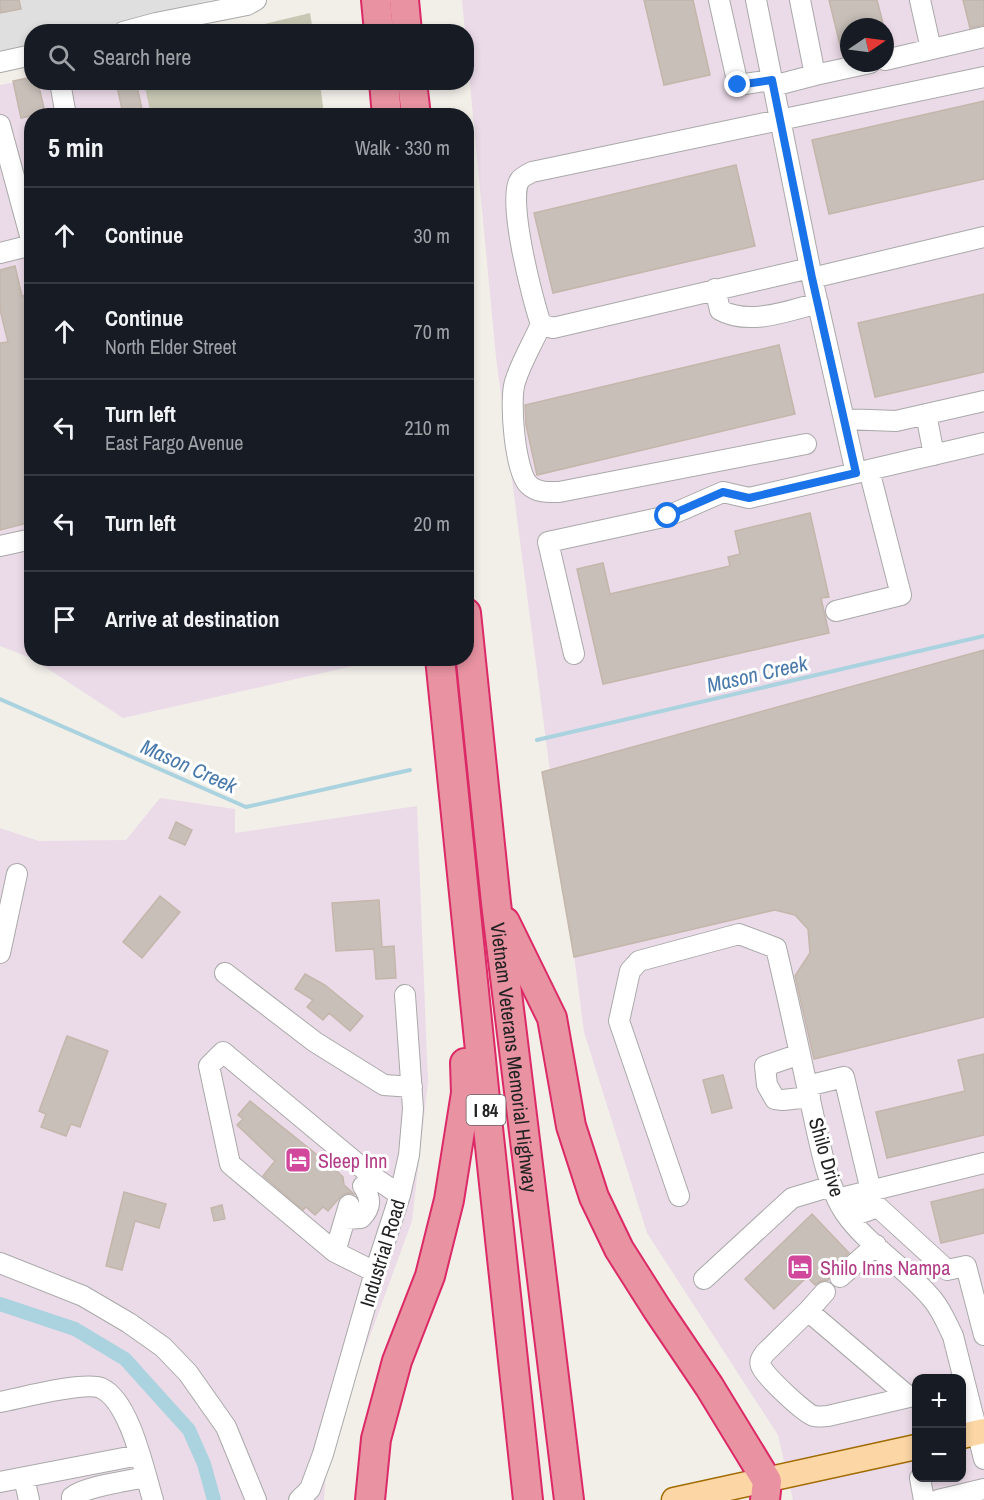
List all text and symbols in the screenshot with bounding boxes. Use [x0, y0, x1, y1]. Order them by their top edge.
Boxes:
north arrow [840, 18, 894, 72]
search box [24, 24, 474, 90]
icon: search [45, 41, 78, 74]
text: Search here [93, 42, 191, 72]
route end [724, 71, 750, 97]
text: 5 min [48, 130, 104, 165]
text: Walk · 330 m [355, 134, 450, 161]
icon: ahead [48, 219, 81, 252]
text: Continue [105, 220, 183, 250]
text: 30 m [414, 222, 450, 249]
text: Continue [105, 303, 183, 333]
icon: ahead [48, 315, 81, 348]
text: 70 m [414, 318, 450, 345]
text: North Elder Street [105, 333, 236, 360]
text: Turn left [105, 399, 176, 429]
icon: left [48, 411, 81, 444]
text: 210 m [404, 414, 450, 441]
text: East Fargo Avenue [105, 429, 243, 456]
route start [654, 502, 680, 528]
icon: left [48, 507, 81, 540]
text: Turn left [105, 508, 176, 538]
text: 20 m [414, 510, 450, 537]
icon: arrive [48, 603, 81, 636]
text: Arrive at destination [105, 604, 279, 634]
water label: Mason Creek [704, 648, 811, 700]
water label: Mason Creek [136, 732, 243, 801]
street label: Vietnam Veterans Memorial Highway [485, 921, 545, 1194]
road number: I 84 [466, 1095, 506, 1125]
street label: Shilo Drive [803, 1114, 851, 1200]
hotel icon: Sleep Inn [283, 1145, 313, 1175]
place label: Sleep Inn [318, 1147, 387, 1174]
street label: Industrial Road [353, 1196, 411, 1310]
hotel icon: Shilo Inns Nampa [785, 1252, 815, 1282]
place label: Shilo Inns Nampa [820, 1254, 950, 1281]
map controls [912, 1374, 966, 1482]
button: + [912, 1374, 966, 1428]
button: − [912, 1428, 966, 1482]

